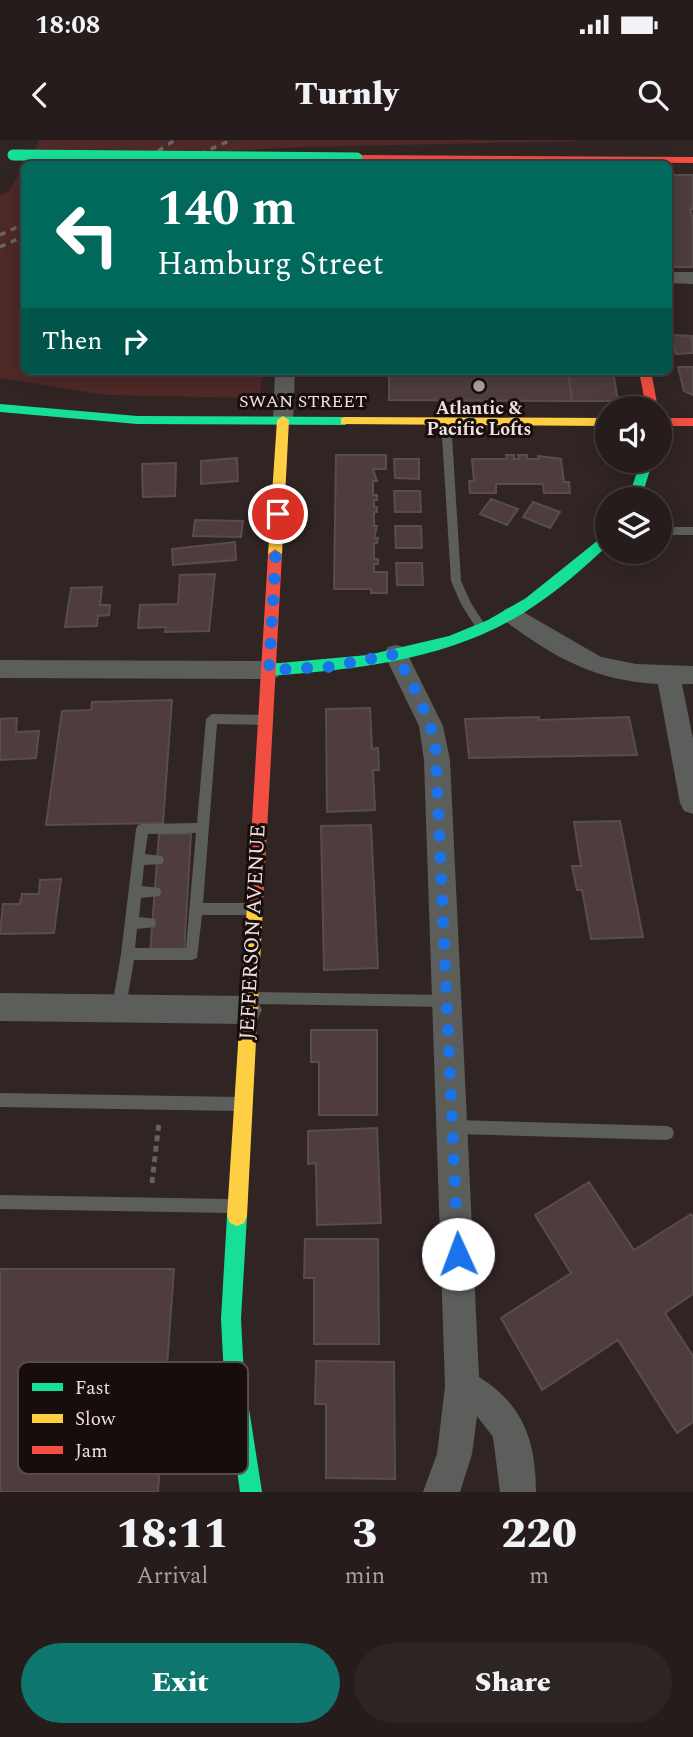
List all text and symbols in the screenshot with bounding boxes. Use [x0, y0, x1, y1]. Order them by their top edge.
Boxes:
text: 18:08 [35, 5, 100, 45]
text: Turnly [295, 70, 398, 119]
icon: back [21, 76, 59, 114]
icon: search [634, 76, 672, 114]
text: 140 m [157, 172, 296, 247]
icon: left [42, 189, 133, 280]
text: Hamburg Street [157, 240, 384, 289]
text: Then [42, 321, 102, 361]
icon: right [116, 322, 154, 360]
marker: Atlantic & Pacific Lofts [471, 378, 487, 394]
street label: SWAN STREET [239, 388, 367, 415]
place label: Atlantic & Pacific Lofts [427, 395, 531, 443]
map controls [595, 396, 672, 564]
button: sound [595, 396, 672, 473]
pin [248, 484, 308, 544]
button: layers [595, 487, 672, 564]
icon: arrive [259, 495, 297, 533]
street label: JEFFERSON AVENUE [231, 824, 275, 1040]
position arrow [421, 1217, 495, 1291]
legend [18, 1362, 248, 1474]
text: Fast [75, 1374, 111, 1403]
text: Slow [75, 1405, 116, 1434]
text: Jam [75, 1437, 107, 1466]
text: 18:11 [116, 1503, 229, 1566]
text: 3 [352, 1503, 378, 1566]
text: 220 [501, 1503, 577, 1566]
text: Arrival [137, 1559, 208, 1594]
text: min [345, 1559, 385, 1594]
text: m [529, 1559, 549, 1594]
button: Exit [21, 1643, 340, 1723]
button: Share [354, 1643, 672, 1723]

